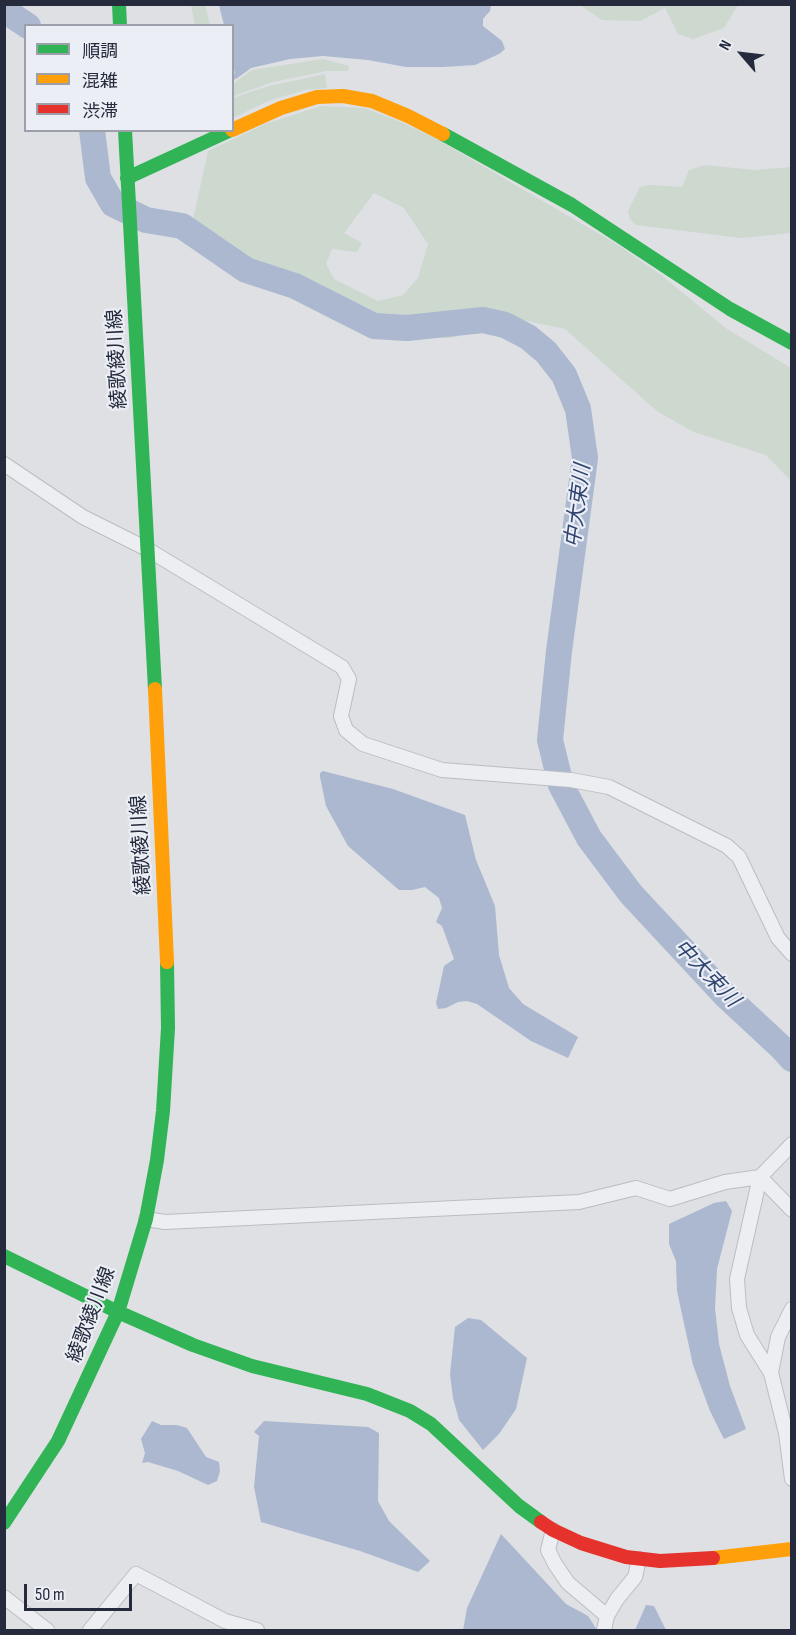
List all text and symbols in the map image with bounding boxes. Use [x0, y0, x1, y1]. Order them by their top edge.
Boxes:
legend [24, 24, 234, 132]
north arrow [712, 24, 772, 84]
text: N [715, 37, 736, 54]
text: 順調 [82, 41, 118, 62]
text: 混雑 [82, 71, 118, 92]
text: 渋滞 [82, 101, 118, 122]
street label: 綾歌綾川線 [103, 308, 133, 410]
water label: 中大束川 [561, 463, 597, 549]
street label: 綾歌綾川線 [127, 794, 157, 896]
water label: 中大束川 [668, 935, 744, 1013]
street label: 綾歌綾川線 [63, 1264, 121, 1366]
scale bar [27, 1572, 135, 1610]
text: 50 m [35, 1584, 65, 1605]

